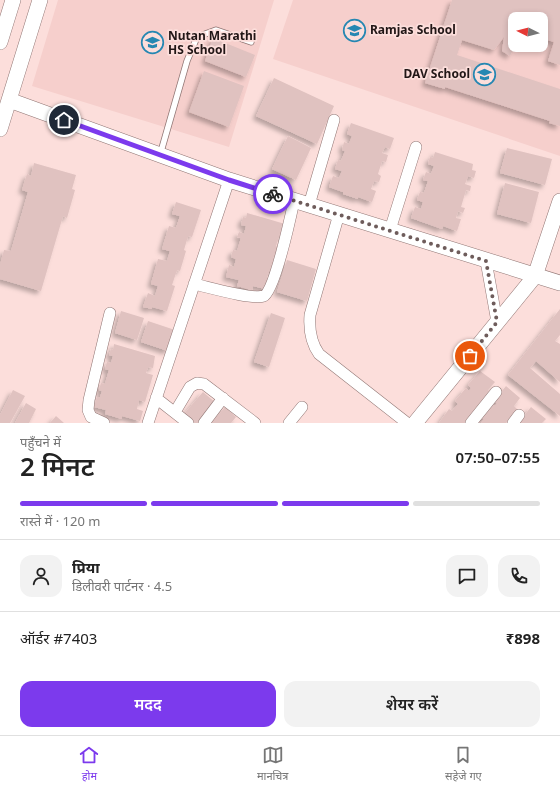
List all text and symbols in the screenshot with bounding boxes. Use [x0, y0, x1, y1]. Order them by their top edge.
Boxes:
north arrow [508, 12, 548, 52]
map controls [508, 12, 548, 52]
school or university icon: Ramjas School [341, 17, 367, 43]
place label: Ramjas School [370, 21, 456, 38]
place label: Nutan Marathi HS School [168, 27, 256, 58]
school or university icon: Nutan Marathi HS School [140, 30, 166, 56]
school or university icon: DAV School [472, 61, 498, 87]
place label: DAV School [404, 65, 470, 82]
pin [47, 103, 81, 137]
icon: home [53, 109, 75, 131]
courier [253, 174, 293, 214]
icon: bike [262, 183, 284, 205]
pin [453, 339, 487, 373]
icon: bag [459, 345, 481, 367]
text: पहुँचने में [20, 433, 61, 451]
text: 07:50–07:55 [456, 447, 540, 467]
text: 2 मिनट [20, 448, 94, 484]
text: रास्ते में · 120 m [20, 512, 100, 530]
button: person [20, 555, 62, 597]
button: chat [446, 555, 488, 597]
button: phone [498, 555, 540, 597]
text: प्रिया [72, 557, 100, 577]
text: डिलीवरी पार्टनर · 4.5 [72, 577, 172, 595]
text: ऑर्डर #7403 [20, 628, 97, 648]
text: ₹898 [506, 628, 540, 648]
button: मदद [20, 681, 276, 727]
button: शेयर करें [284, 681, 540, 727]
tab: होम [78, 744, 100, 783]
tab: मानचित्र [257, 744, 288, 783]
tab: सहेजे गए [445, 744, 482, 783]

